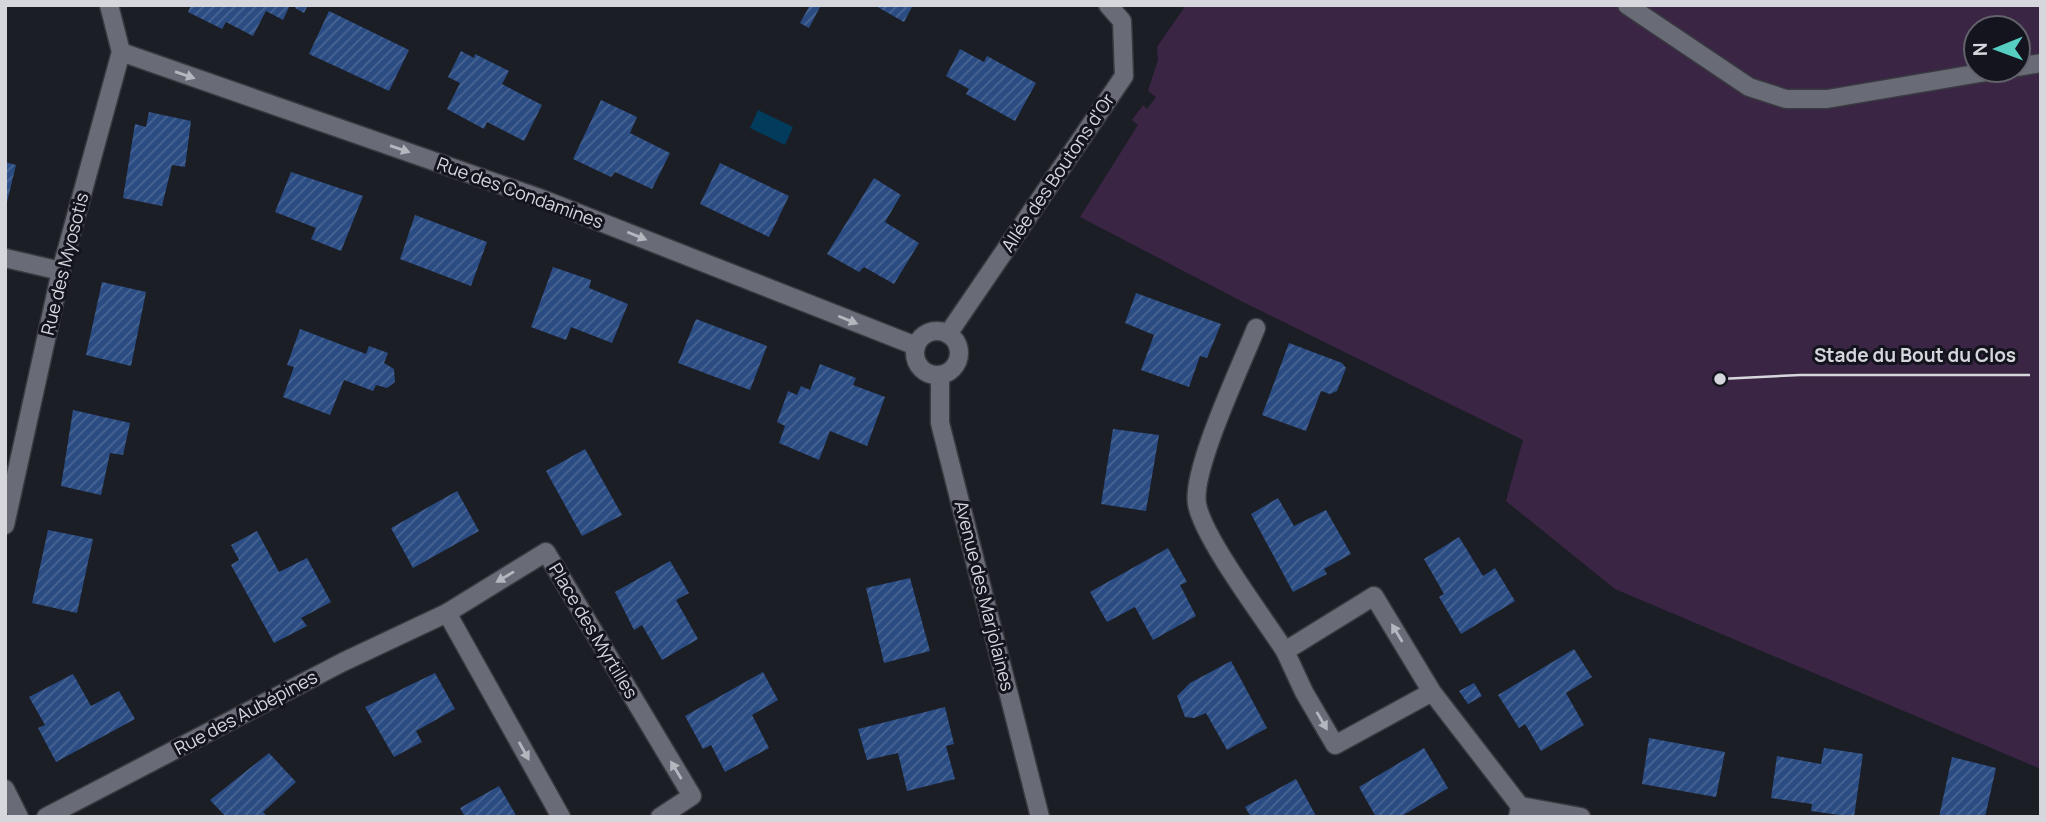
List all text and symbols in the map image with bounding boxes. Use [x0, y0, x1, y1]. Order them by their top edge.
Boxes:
north arrow [1962, 14, 2032, 84]
text: N [1967, 42, 1993, 56]
one-way arrow [175, 70, 196, 81]
street label: Allée des Boutons d'Or [995, 88, 1119, 256]
one-way arrow [390, 144, 411, 155]
street label: Rue des Condamines [434, 151, 607, 233]
street label: Rue des Myosotis [35, 190, 93, 338]
one-way arrow [626, 231, 647, 242]
one-way arrow [838, 314, 859, 325]
callout: Stade du Bout du Clos [1800, 335, 2030, 375]
text: Stade du Bout du Clos [1814, 342, 2016, 368]
street label: Avenue des Marjolaines [950, 498, 1020, 693]
street label: Place des Myrtilles [544, 558, 644, 703]
one-way arrow [496, 570, 515, 583]
one-way arrow [1390, 624, 1403, 643]
street label: Rue des Aubépines [170, 664, 321, 760]
one-way arrow [1315, 712, 1328, 731]
one-way arrow [518, 741, 530, 761]
one-way arrow [670, 761, 682, 780]

